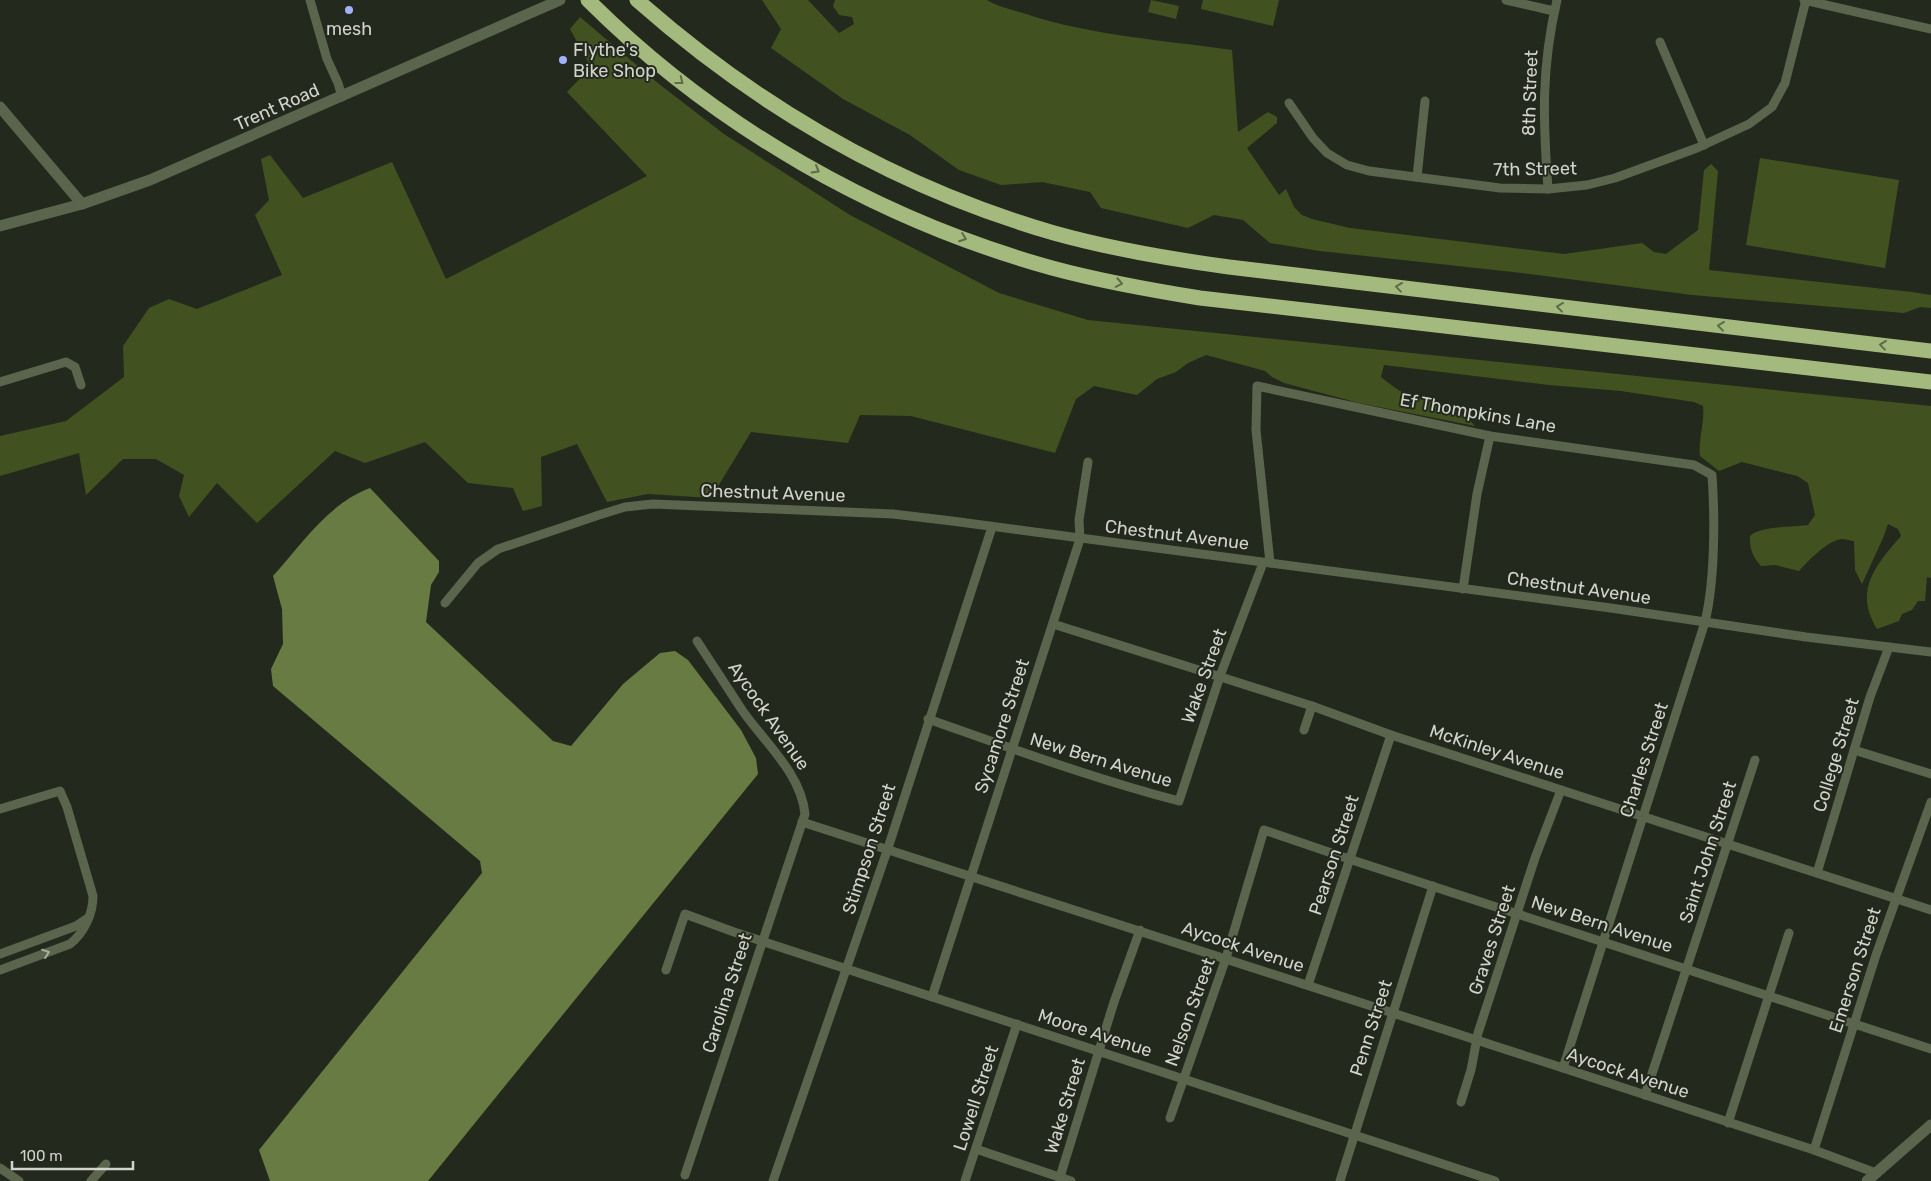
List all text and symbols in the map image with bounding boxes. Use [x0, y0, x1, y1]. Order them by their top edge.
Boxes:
marker: mesh [343, 4, 355, 16]
place label: mesh [326, 18, 372, 40]
place label: Flythe's Bike Shop [573, 39, 656, 82]
street label: 8th Street [1518, 50, 1542, 136]
marker: Flythe's Bike Shop [557, 54, 569, 66]
one-way arrow [674, 76, 683, 84]
street label: Trent Road [231, 79, 323, 135]
street label: 7th Street [1493, 157, 1577, 181]
one-way arrow [810, 164, 819, 174]
one-way arrow [959, 232, 967, 242]
one-way arrow [1115, 278, 1124, 288]
one-way arrow [1394, 282, 1402, 293]
one-way arrow [1556, 302, 1564, 312]
one-way arrow [1717, 321, 1725, 332]
one-way arrow [1878, 340, 1886, 351]
street label: Ef Thompkins Lane [1398, 388, 1558, 438]
street label: Chestnut Avenue [700, 479, 846, 507]
street label: Chestnut Avenue [1104, 515, 1250, 555]
street label: Chestnut Avenue [1506, 567, 1652, 609]
street label: Wake Street [1177, 626, 1231, 726]
street label: Sycamore Street [970, 656, 1034, 796]
street label: Aycock Avenue [723, 658, 815, 774]
street label: College Street [1808, 695, 1864, 815]
street label: Charles Street [1615, 700, 1673, 820]
street label: McKinley Avenue [1427, 720, 1567, 784]
street label: New Bern Avenue [1027, 728, 1175, 792]
street label: Saint John Street [1675, 778, 1741, 926]
street label: Stimpson Street [837, 781, 901, 917]
street label: Pearson Street [1304, 792, 1364, 918]
street label: Graves Street [1464, 882, 1520, 998]
street label: New Bern Avenue [1528, 891, 1676, 957]
street label: Emerson Street [1824, 904, 1886, 1036]
street label: Aycock Avenue [1179, 917, 1307, 977]
street label: Carolina Street [697, 930, 757, 1056]
one-way arrow [41, 949, 50, 959]
street label: Nelson Street [1160, 955, 1220, 1069]
street label: Penn Street [1345, 977, 1397, 1079]
street label: Moore Avenue [1035, 1004, 1155, 1062]
street label: Lowell Street [949, 1043, 1003, 1153]
street label: Aycock Avenue [1564, 1043, 1692, 1103]
street label: Wake Street [1040, 1055, 1090, 1157]
scale bar [12, 1138, 134, 1170]
text: 100 m [20, 1147, 62, 1165]

